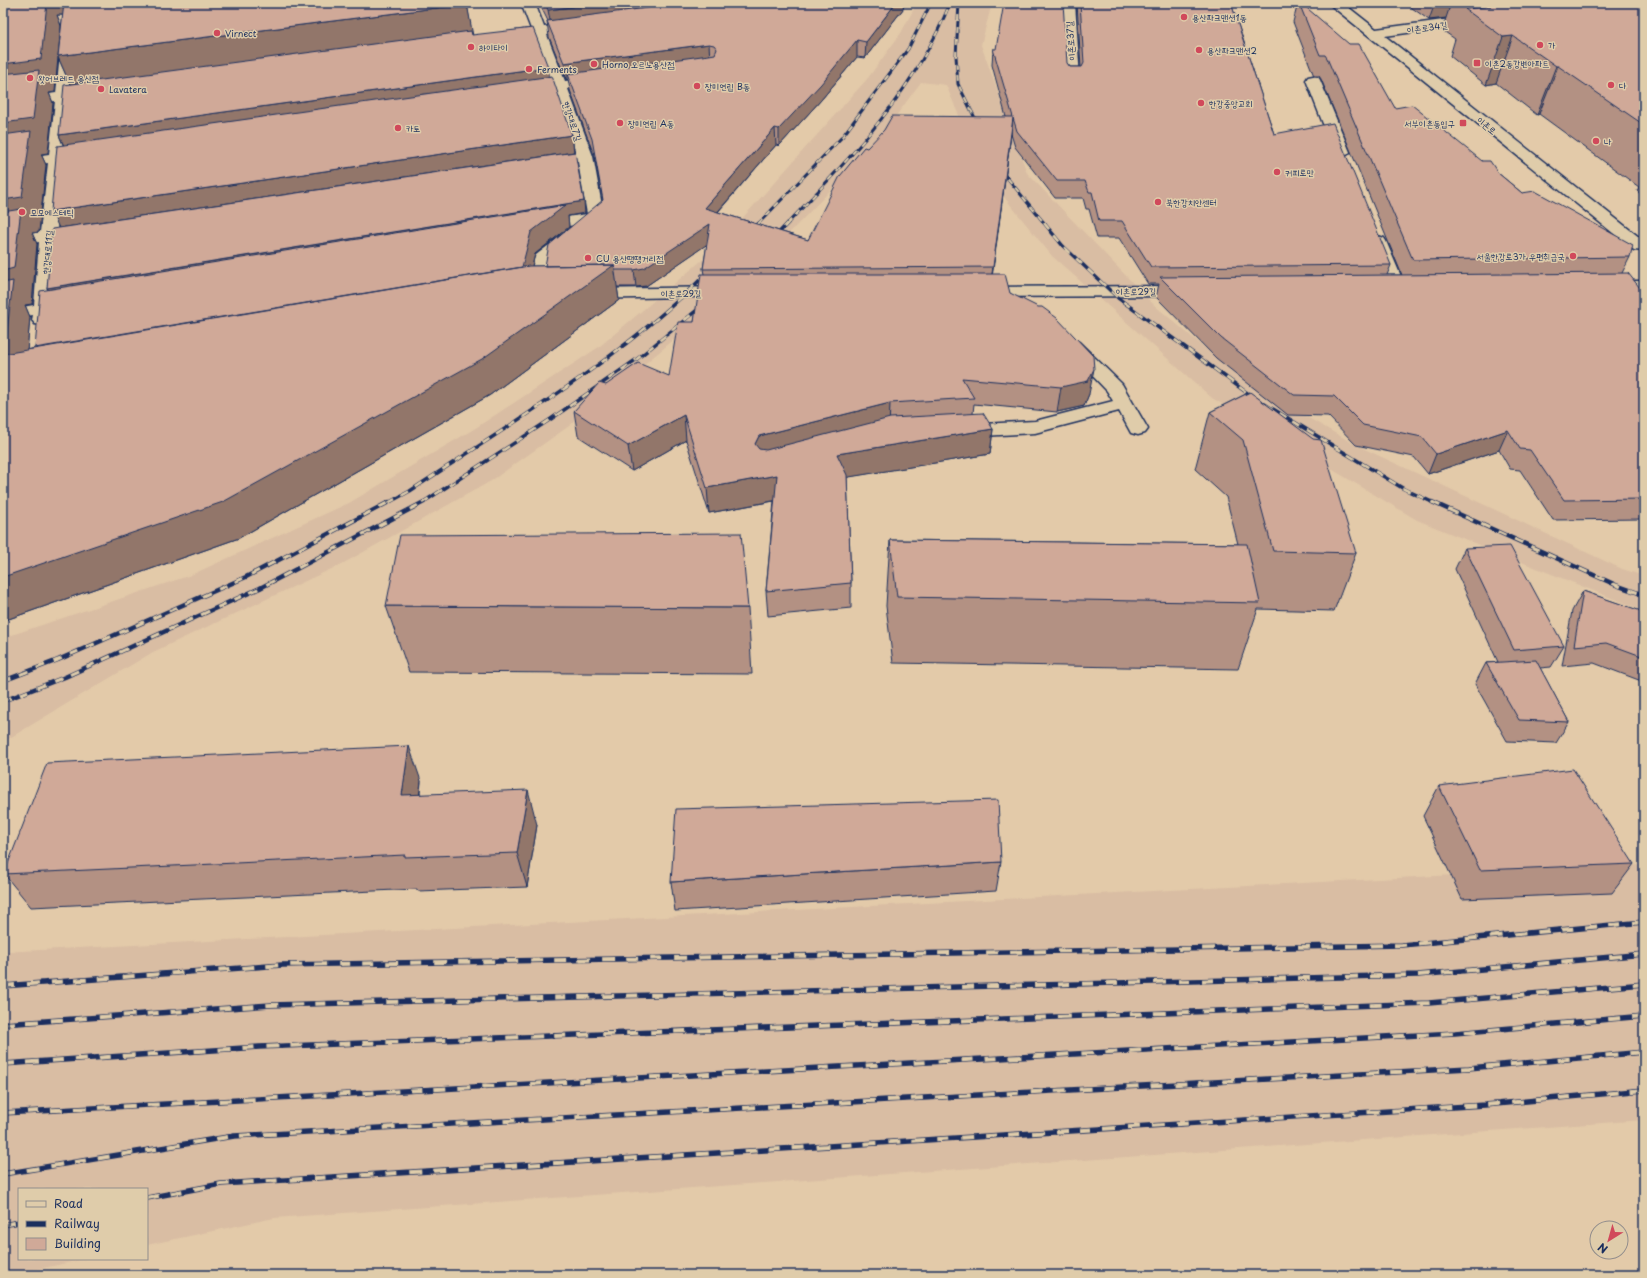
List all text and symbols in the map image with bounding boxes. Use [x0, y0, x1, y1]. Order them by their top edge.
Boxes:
place label: 용산파크맨션1동 [1192, 10, 1247, 24]
marker: 용산파크맨션1동 [1179, 12, 1189, 22]
street label: 이촌로34길 [1406, 17, 1449, 37]
street label: 이촌로37길 [1062, 20, 1078, 61]
place label: Virnect [225, 26, 257, 40]
marker: Virnect [212, 28, 222, 38]
place label: 가 [1548, 38, 1556, 52]
place label: 하이타이 [479, 40, 508, 54]
marker: 가 [1535, 40, 1545, 50]
marker: 하이타이 [466, 42, 476, 52]
place label: 용산파크맨션2 [1207, 43, 1257, 57]
marker: 용산파크맨션2 [1194, 45, 1204, 55]
place label: 이촌2동강변아파트 [1485, 56, 1549, 70]
place label: Horno 오르노용산점 [602, 57, 675, 71]
marker: 이촌2동강변아파트 [1472, 58, 1482, 68]
marker: Horno 오르노용산점 [589, 59, 599, 69]
place label: Ferments [537, 62, 577, 76]
marker: Ferments [524, 64, 534, 74]
place label: 왓어브레드 용산점 [38, 71, 100, 85]
marker: 왓어브레드 용산점 [25, 73, 35, 83]
place label: 다 [1619, 78, 1627, 92]
place label: 장미연립 B동 [705, 79, 750, 93]
marker: 다 [1606, 80, 1616, 90]
marker: 장미연립 B동 [692, 81, 702, 91]
place label: Lavatera [109, 82, 147, 96]
marker: Lavatera [96, 84, 106, 94]
place label: 한강중앙교회 [1208, 96, 1252, 110]
street label: 한강대로7길 [559, 98, 587, 144]
marker: 한강중앙교회 [1196, 98, 1206, 108]
street label: 이촌로 [1474, 113, 1500, 137]
place label: 장미연립 A동 [628, 116, 674, 130]
place label: 서부이촌동입구 [1404, 116, 1455, 130]
marker: 장미연립 A동 [615, 118, 625, 128]
marker: 서부이촌동입구 [1458, 118, 1468, 128]
place label: 카토 [406, 121, 420, 135]
marker: 카토 [393, 123, 403, 133]
place label: 나 [1604, 134, 1612, 148]
marker: 나 [1591, 136, 1601, 146]
place label: 커피로만 [1285, 165, 1314, 179]
marker: 커피로만 [1272, 167, 1282, 177]
place label: 북한강치안센터 [1166, 195, 1217, 209]
marker: 북한강치안센터 [1153, 197, 1163, 207]
place label: 모모에스테틱 [30, 205, 73, 219]
marker: 모모에스테틱 [17, 207, 27, 217]
street label: 한강대로11길 [38, 229, 56, 276]
place label: 서울한강로3가 우편취급국 [1476, 249, 1565, 263]
place label: CU 용산땡땡거리점 [596, 251, 664, 265]
marker: 서울한강로3가 우편취급국 [1568, 251, 1578, 261]
marker: CU 용산땡땡거리점 [583, 253, 593, 263]
street label: 이촌로29길 [1116, 284, 1157, 298]
street label: 이촌로29길 [661, 286, 702, 300]
legend [18, 1188, 148, 1260]
text: Road [54, 1194, 83, 1212]
text: Railway [54, 1214, 100, 1232]
north arrow [1589, 1220, 1629, 1260]
text: Building [54, 1234, 101, 1252]
text: N [1594, 1239, 1611, 1258]

